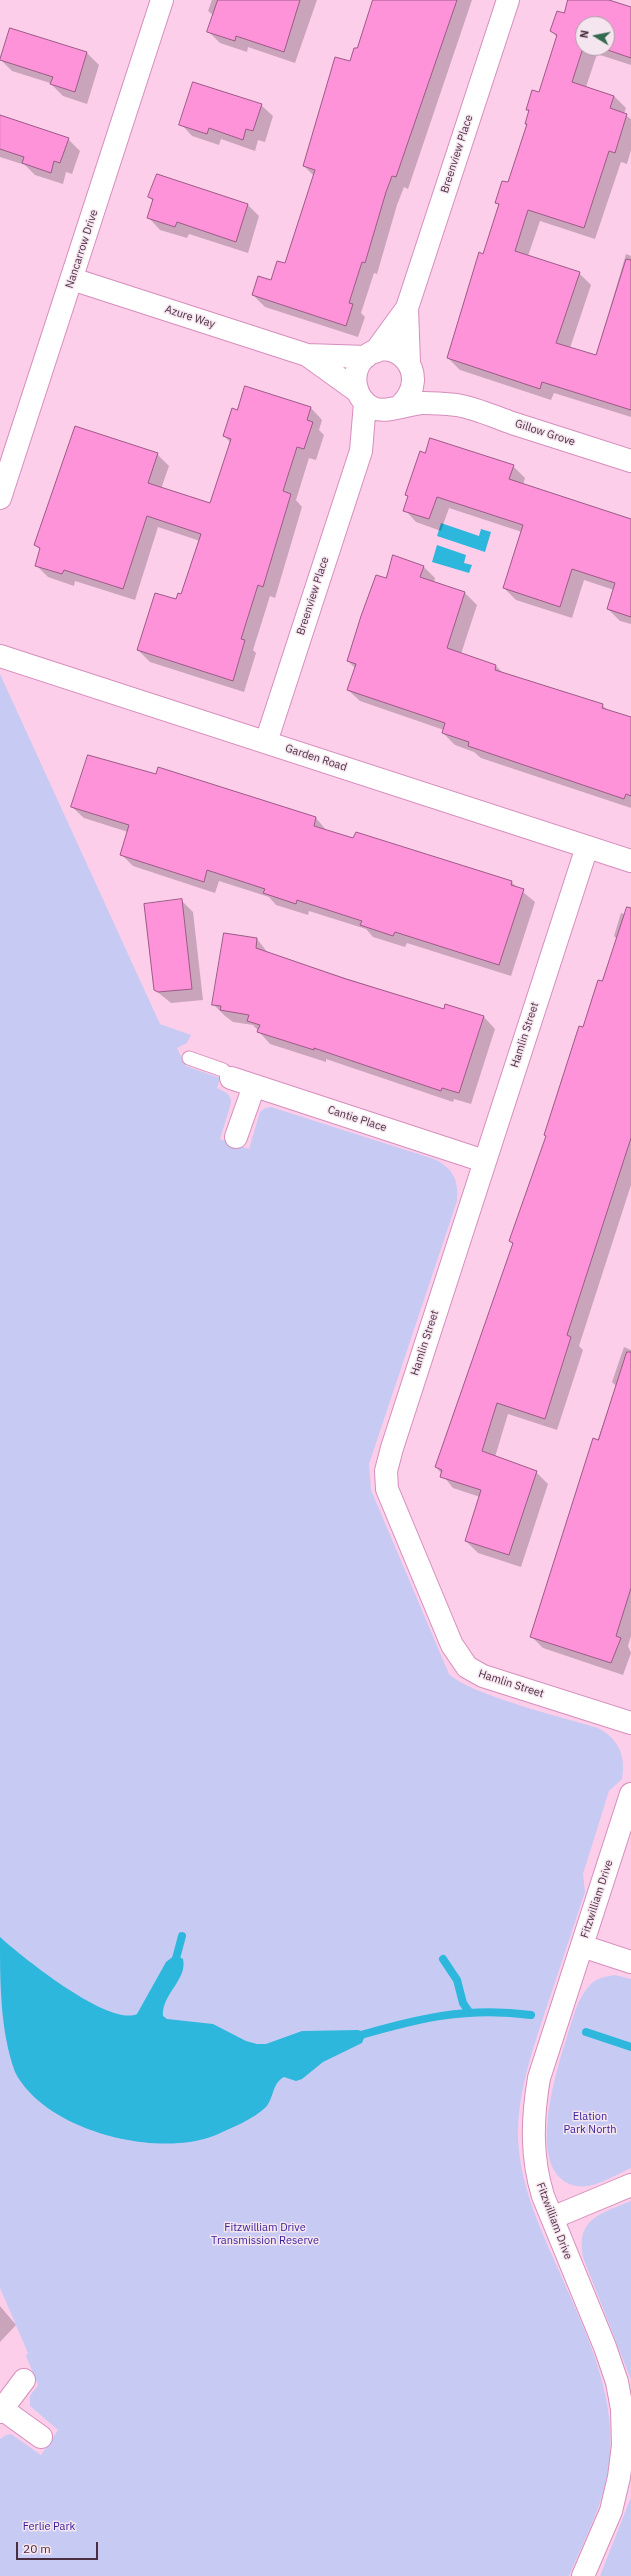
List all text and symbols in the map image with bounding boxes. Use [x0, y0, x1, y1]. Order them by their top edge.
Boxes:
north arrow [575, 16, 615, 56]
text: N [577, 29, 592, 39]
street label: Breenview Place [438, 113, 476, 195]
street label: Nancarrow Drive [63, 208, 101, 290]
street label: Azure Way [163, 303, 217, 331]
street label: Gillow Grove [513, 417, 577, 449]
street label: Breenview Place [294, 555, 332, 637]
street label: Garden Road [284, 742, 348, 774]
street label: Hamlin Street [508, 1001, 542, 1069]
street label: Cantie Place [326, 1103, 388, 1135]
street label: Hamlin Street [408, 1309, 442, 1377]
street label: Hamlin Street [477, 1667, 545, 1701]
street label: Fitzwilliam Drive [578, 1858, 616, 1940]
park label: Elation Park North [564, 2110, 616, 2136]
street label: Fitzwilliam Drive [533, 2181, 575, 2261]
park label: Fitzwilliam Drive Transmission Reserve [211, 2221, 319, 2247]
park label: Ferlie Park [23, 2520, 75, 2534]
scale bar [18, 2534, 100, 2560]
text: 20 m [23, 2541, 51, 2556]

